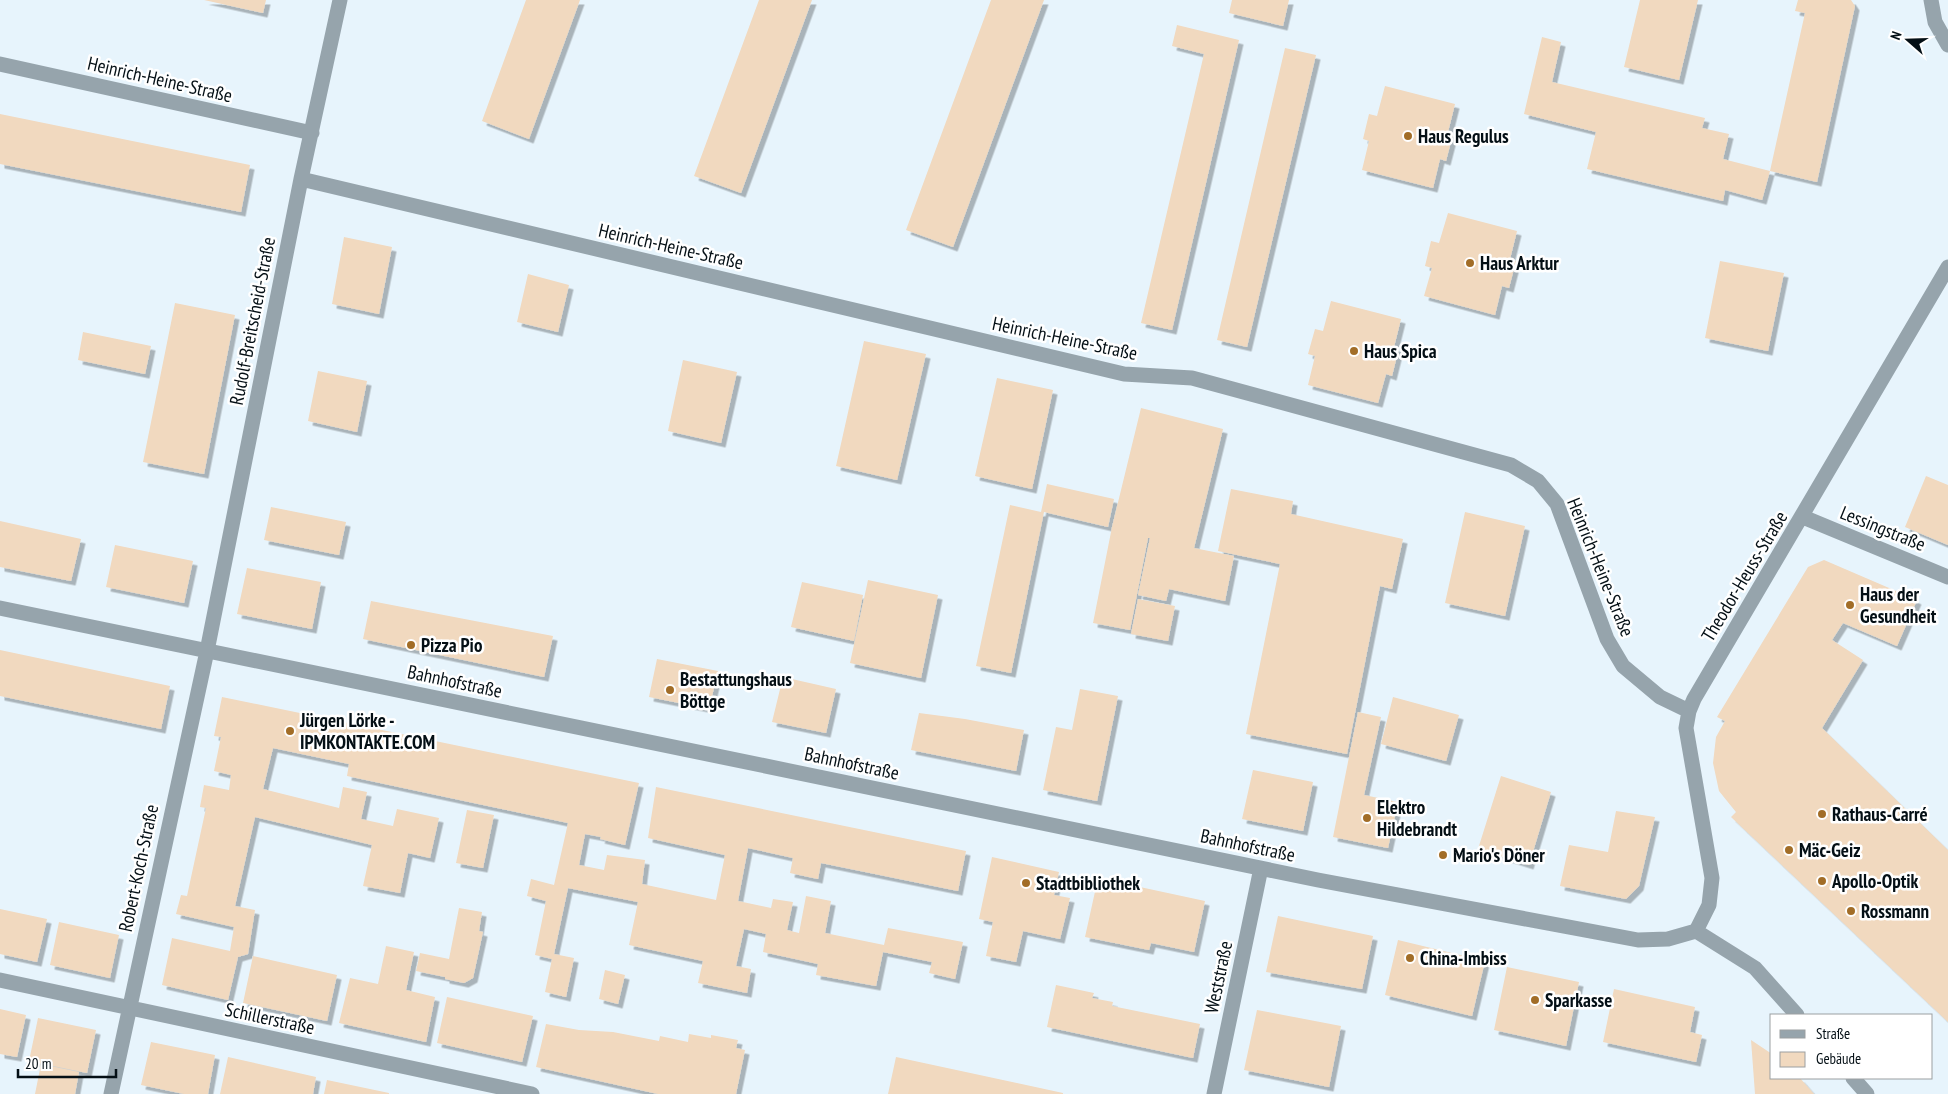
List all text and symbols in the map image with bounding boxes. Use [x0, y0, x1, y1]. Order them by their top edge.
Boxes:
north arrow [1883, 15, 1933, 65]
text: N [1886, 29, 1906, 42]
street label: Heinrich-Heine-Straße [85, 51, 235, 107]
place label: Haus Regulus [1418, 124, 1509, 148]
marker: Haus Regulus [1402, 130, 1414, 142]
street label: Heinrich-Heine-Straße [596, 218, 746, 274]
street label: Rudolf-Breitscheid-Straße [224, 235, 280, 407]
place label: Haus Arktur [1480, 251, 1559, 275]
marker: Haus Arktur [1464, 257, 1476, 269]
street label: Heinrich-Heine-Straße [990, 311, 1140, 365]
place label: Haus Spica [1364, 339, 1437, 363]
marker: Haus Spica [1348, 345, 1360, 357]
street label: Heinrich-Heine-Straße [1562, 494, 1640, 640]
street label: Lessingstraße [1837, 500, 1929, 556]
street label: Theodor-Heuss-Straße [1696, 506, 1792, 646]
place label: Haus der Gesundheit [1860, 582, 1937, 628]
marker: Haus der Gesundheit [1844, 599, 1856, 611]
place label: Pizza Pio [421, 633, 482, 657]
marker: Pizza Pio [405, 639, 417, 651]
street label: Bahnhofstraße [406, 659, 505, 703]
place label: Bestattungshaus Böttge [680, 667, 792, 713]
marker: Bestattungshaus Böttge [664, 684, 676, 696]
place label: Jürgen Lörke - IPMKONTAKTE.COM [299, 708, 435, 754]
marker: Jürgen Lörke - IPMKONTAKTE.COM [284, 725, 296, 737]
street label: Bahnhofstraße [803, 741, 902, 785]
place label: Elektro Hildebrandt [1377, 795, 1457, 841]
street label: Robert-Koch-Straße [113, 802, 163, 934]
place label: Rathaus-Carré [1832, 802, 1928, 826]
marker: Rathaus-Carré [1816, 808, 1828, 820]
marker: Elektro Hildebrandt [1361, 812, 1373, 824]
street label: Bahnhofstraße [1199, 823, 1298, 867]
place label: Mäc-Geiz [1799, 838, 1860, 862]
place label: Mario's Döner [1453, 843, 1545, 867]
marker: Mäc-Geiz [1783, 844, 1795, 856]
marker: Mario's Döner [1437, 849, 1449, 861]
place label: Apollo-Optik [1831, 869, 1919, 893]
place label: Stadtbibliothek [1036, 871, 1140, 895]
marker: Apollo-Optik [1816, 875, 1828, 887]
marker: Stadtbibliothek [1020, 877, 1032, 889]
place label: Rossmann [1861, 899, 1929, 923]
marker: Rossmann [1845, 905, 1857, 917]
street label: Weststraße [1199, 939, 1237, 1015]
place label: China-Imbiss [1420, 946, 1507, 970]
marker: China-Imbiss [1404, 952, 1416, 964]
place label: Sparkasse [1545, 988, 1612, 1012]
marker: Sparkasse [1529, 994, 1541, 1006]
street label: Schillerstraße [223, 997, 317, 1039]
legend [1770, 1014, 1933, 1079]
text: Straße [1816, 1024, 1850, 1043]
scale bar [18, 1046, 115, 1078]
text: Gebäude [1816, 1049, 1861, 1068]
text: 20 m [25, 1054, 51, 1073]

